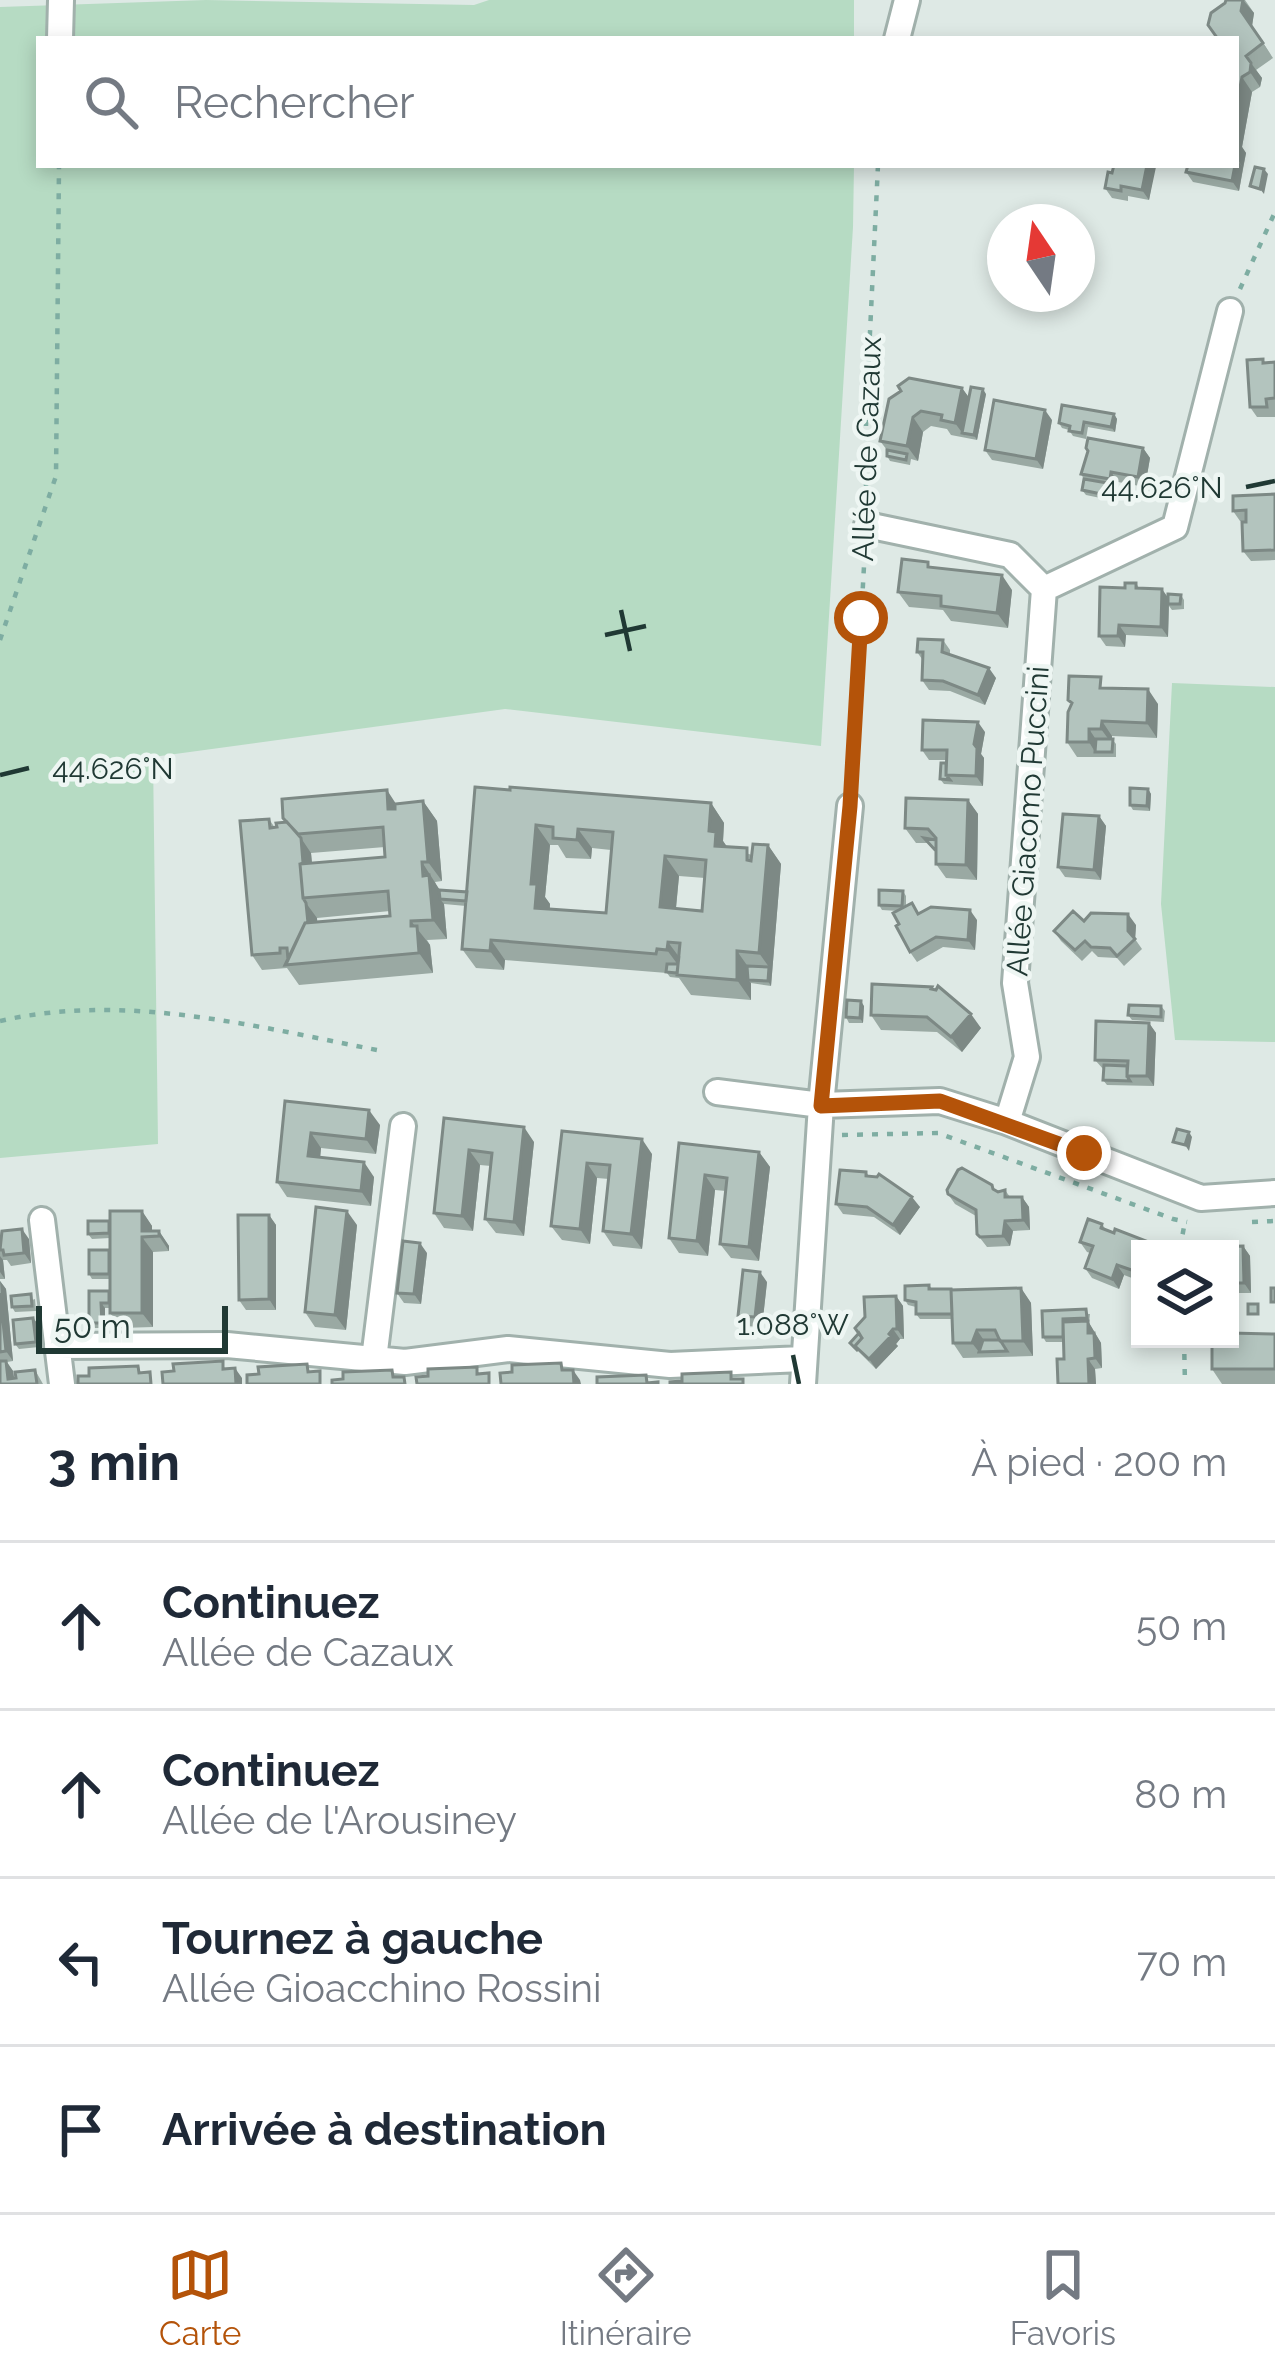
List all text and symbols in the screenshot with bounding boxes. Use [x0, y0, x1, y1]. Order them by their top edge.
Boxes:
search box [36, 36, 1239, 168]
icon: search [78, 69, 144, 135]
text: Rechercher [174, 76, 415, 129]
north arrow [987, 204, 1095, 312]
street label: Allée de Cazaux [845, 336, 888, 562]
text: 44.626°N [1101, 470, 1223, 505]
route start [834, 591, 888, 645]
street label: Allée Giacomo Puccini [999, 665, 1056, 977]
text: 44.626°N [52, 751, 174, 786]
route end [1057, 1126, 1111, 1180]
map controls [1131, 1240, 1239, 1348]
button: layers [1131, 1240, 1239, 1348]
scale bar [36, 1300, 228, 1353]
text: 50 m [54, 1307, 131, 1346]
text: 1.088°W [737, 1307, 850, 1342]
text: 3 min [48, 1432, 180, 1492]
text: À pied · 200 m [971, 1439, 1227, 1485]
text: Continuez [162, 1576, 380, 1629]
icon: ahead [48, 1593, 114, 1659]
text: 50 m [1136, 1603, 1227, 1649]
text: Allée de Cazaux [162, 1629, 454, 1675]
text: Continuez [162, 1744, 380, 1797]
icon: ahead [48, 1761, 114, 1827]
text: 80 m [1134, 1771, 1227, 1817]
text: Allée de l'Arousiney [162, 1797, 517, 1843]
text: Tournez à gauche [162, 1912, 543, 1965]
icon: left [48, 1929, 114, 1995]
text: 70 m [1137, 1939, 1227, 1985]
text: Allée Gioacchino Rossini [162, 1965, 601, 2011]
icon: arrive [48, 2097, 114, 2163]
text: Arrivée à destination [162, 2103, 607, 2156]
tab: Carte [159, 2242, 241, 2353]
tab: Itinéraire [560, 2242, 692, 2353]
tab: Favoris [1010, 2242, 1116, 2353]

